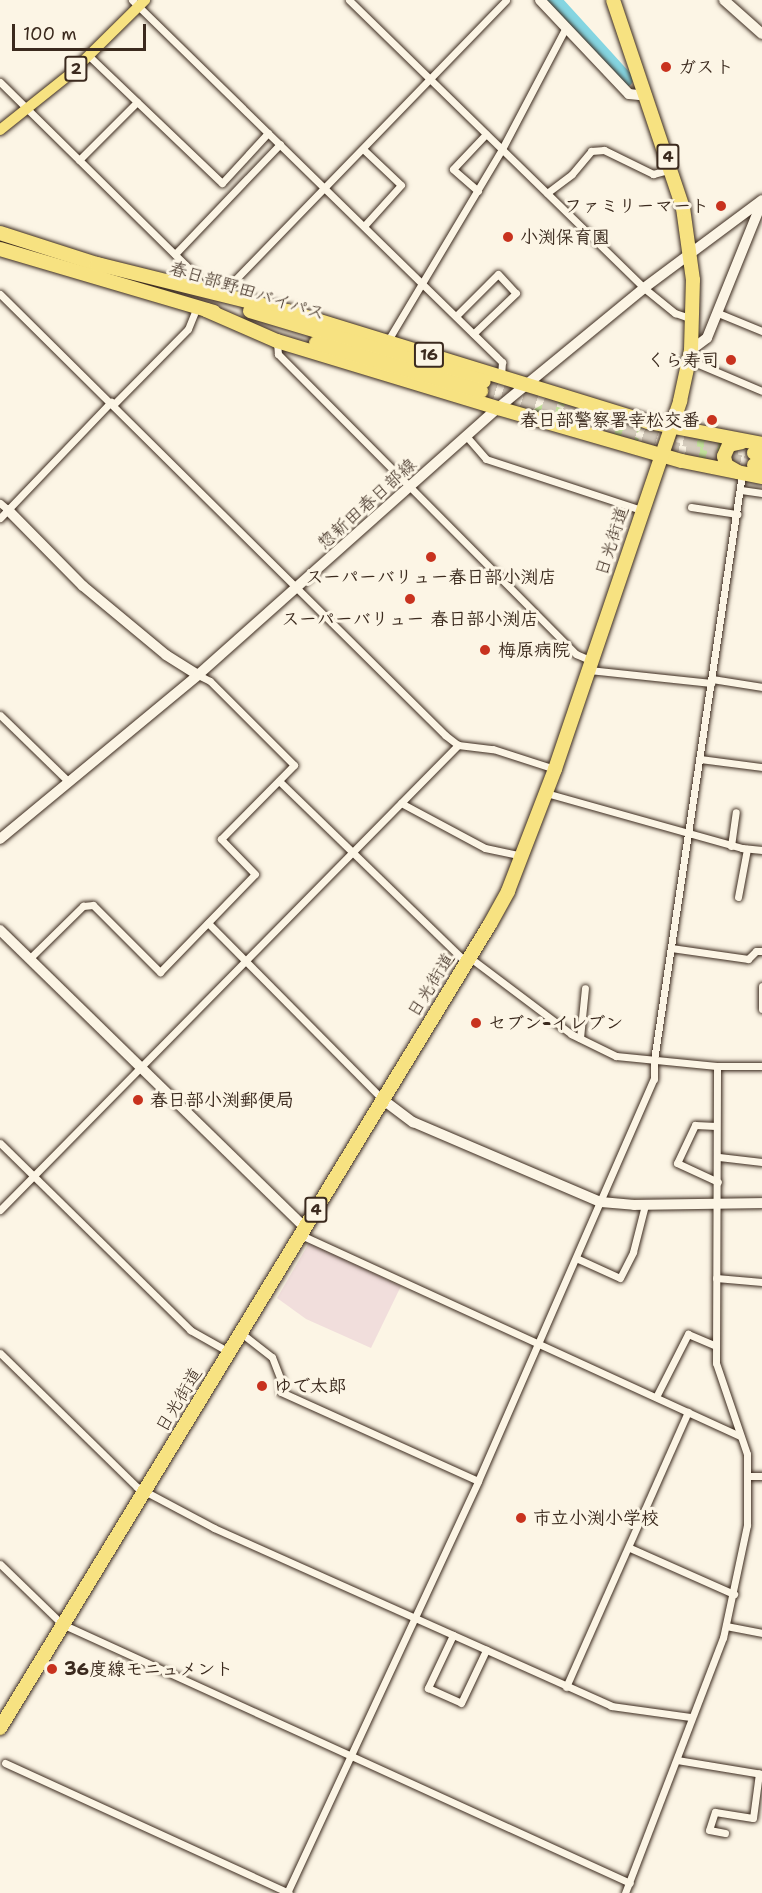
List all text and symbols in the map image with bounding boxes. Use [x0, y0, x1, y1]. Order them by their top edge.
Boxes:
scale bar [15, 12, 148, 50]
text: 100 m [23, 22, 77, 46]
road number: 2 [64, 56, 88, 82]
place label: ガスト [678, 56, 732, 78]
marker: ガスト [659, 60, 673, 74]
road number: 4 [656, 144, 680, 170]
place label: ファミリーマート [565, 195, 709, 217]
marker: ファミリーマート [714, 199, 728, 213]
place label: 小渕保育園 [520, 226, 610, 248]
marker: 小渕保育園 [501, 230, 515, 244]
street label: 春日部野田バイパス [166, 257, 328, 325]
road number: 16 [412, 342, 446, 368]
place label: くら寿司 [647, 349, 719, 371]
marker: くら寿司 [724, 353, 738, 367]
place label: 春日部警察署幸松交番 [520, 409, 700, 431]
marker: 春日部警察署幸松交番 [705, 413, 719, 427]
street label: 惣新田春日部線 [313, 454, 421, 554]
street label: 日光街道 [591, 503, 633, 579]
marker: スーパーバリュー春日部小渕店 [424, 550, 438, 564]
place label: スーパーバリュー春日部小渕店 [306, 566, 556, 588]
marker: スーパーバリュー 春日部小渕店 [403, 592, 417, 606]
place label: スーパーバリュー 春日部小渕店 [281, 608, 539, 630]
place label: 梅原病院 [498, 639, 570, 661]
marker: 梅原病院 [476, 641, 494, 659]
street label: 日光街道 [403, 949, 459, 1021]
place label: セブン-イレブン [488, 1012, 623, 1034]
marker: セブン-イレブン [469, 1016, 483, 1030]
place label: 春日部小渕郵便局 [150, 1089, 294, 1111]
marker: 春日部小渕郵便局 [131, 1093, 145, 1107]
road number: 4 [304, 1197, 328, 1223]
street label: 日光街道 [151, 1364, 207, 1436]
place label: ゆで太郎 [274, 1375, 346, 1397]
marker: ゆで太郎 [255, 1379, 269, 1393]
place label: 市立小渕小学校 [533, 1507, 659, 1529]
marker: 市立小渕小学校 [514, 1511, 528, 1525]
place label: 36度線モニュメント [64, 1658, 233, 1680]
marker: 36度線モニュメント [45, 1662, 59, 1676]

